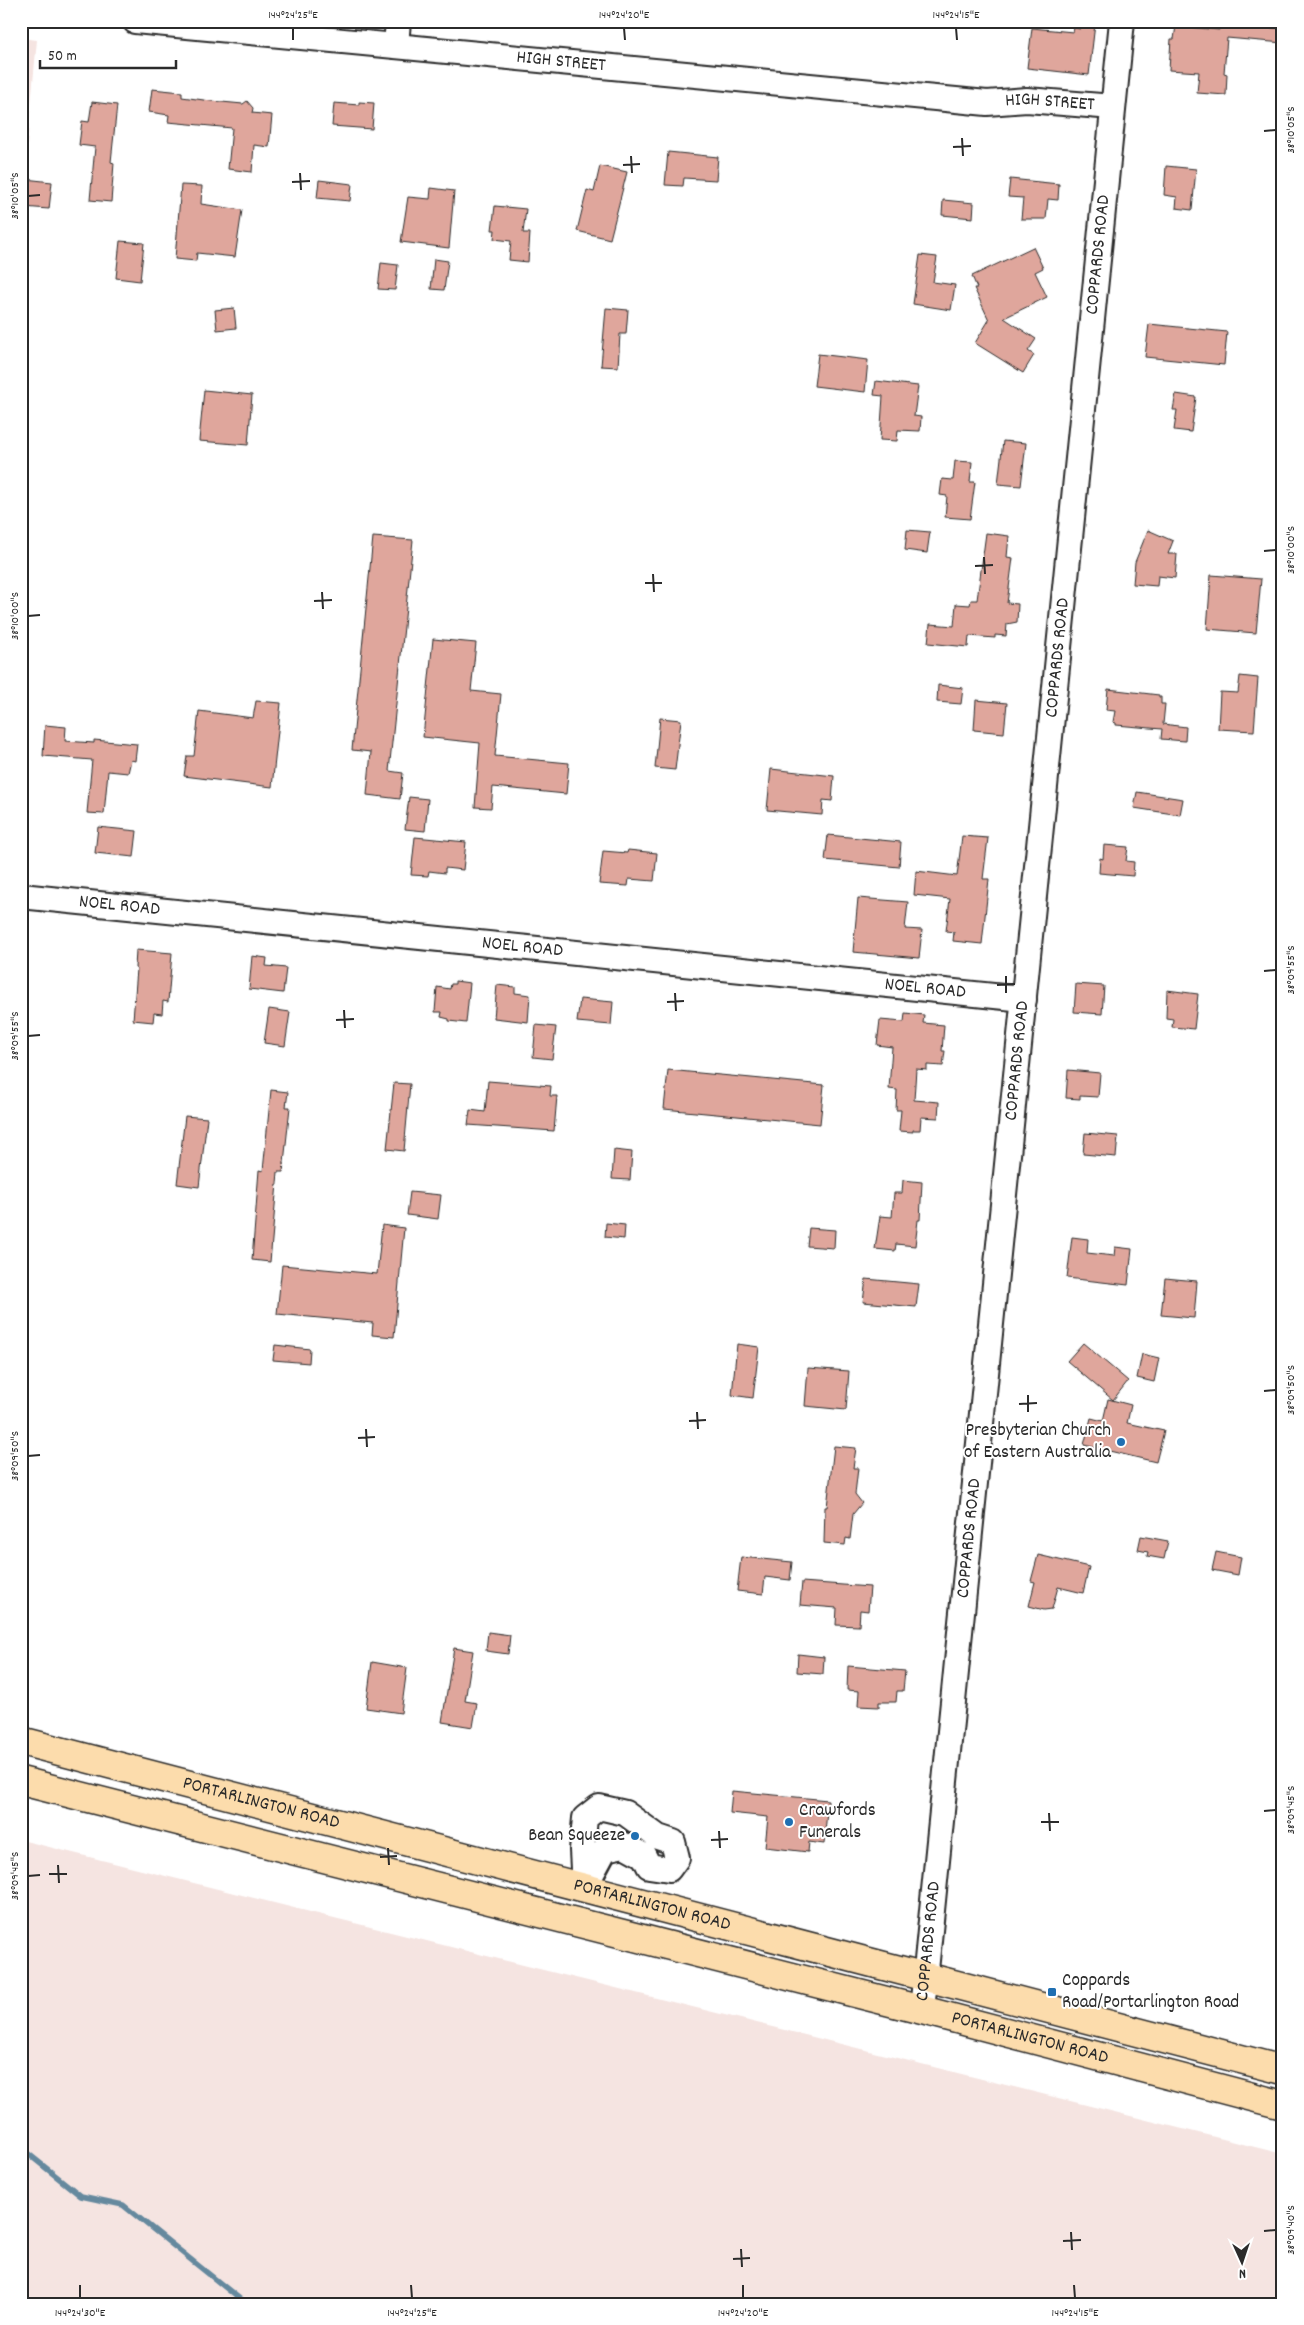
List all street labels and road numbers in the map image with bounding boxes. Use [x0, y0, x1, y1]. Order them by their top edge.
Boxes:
street label: HIGH STREET [515, 44, 607, 80]
street label: HIGH STREET [1004, 86, 1096, 119]
street label: COPPARDS ROAD [1079, 194, 1118, 316]
street label: COPPARDS ROAD [1039, 597, 1077, 719]
street label: NOEL ROAD [78, 889, 162, 924]
street label: NOEL ROAD [480, 930, 564, 965]
street label: NOEL ROAD [883, 971, 967, 1006]
street label: COPPARDS ROAD [998, 999, 1037, 1122]
street label: COPPARDS ROAD [950, 1477, 989, 1599]
street label: PORTARLINGTON ROAD [180, 1770, 343, 1837]
street label: PORTARLINGTON ROAD [570, 1872, 734, 1939]
street label: COPPARDS ROAD [909, 1880, 948, 2002]
street label: PORTARLINGTON ROAD [948, 2005, 1111, 2072]

